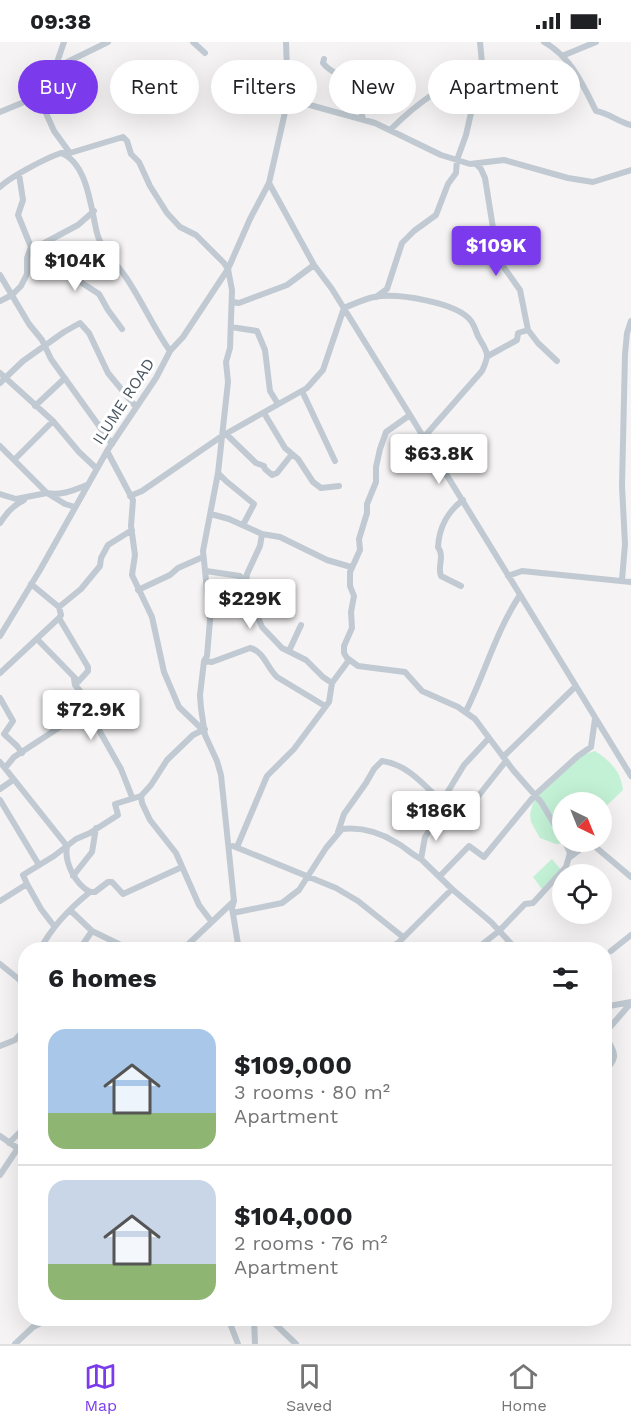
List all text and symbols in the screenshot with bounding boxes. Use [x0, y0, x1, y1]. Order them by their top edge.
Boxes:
text: 09:38 [30, 9, 91, 34]
chip: Buy [18, 60, 98, 114]
chip: Rent [110, 60, 199, 114]
chip: Filters [211, 60, 317, 114]
chip: New [329, 60, 416, 114]
chip: Apartment [428, 60, 580, 114]
pin: $109K [454, 226, 538, 277]
text: $109K [466, 233, 526, 257]
pin: $104K [33, 241, 117, 292]
text: $104K [44, 248, 106, 272]
street label: ILUME ROAD [89, 355, 158, 448]
pin: $63.8K [390, 434, 488, 485]
text: $63.8K [404, 441, 474, 465]
pin: $229K [208, 579, 292, 630]
text: $229K [219, 586, 281, 610]
pin: $72.9K [42, 690, 140, 741]
text: $72.9K [57, 697, 125, 721]
pin: $186K [394, 791, 478, 842]
north arrow [552, 792, 612, 852]
map controls [552, 792, 612, 924]
text: $186K [406, 798, 466, 822]
button: locate [552, 864, 612, 924]
icon: filters [549, 962, 582, 995]
text: 6 homes [48, 963, 157, 993]
text: $109,000 [234, 1050, 352, 1080]
icon: home [96, 1053, 168, 1125]
text: 3 rooms · 80 m² [234, 1080, 390, 1104]
text: Apartment [234, 1104, 338, 1128]
text: $104,000 [234, 1201, 353, 1231]
icon: home [96, 1204, 168, 1276]
text: 2 rooms · 76 m² [234, 1231, 387, 1255]
text: Apartment [234, 1255, 338, 1279]
tab: Map [84, 1360, 117, 1415]
tab: Saved [286, 1360, 332, 1415]
tab: Home [501, 1360, 547, 1415]

